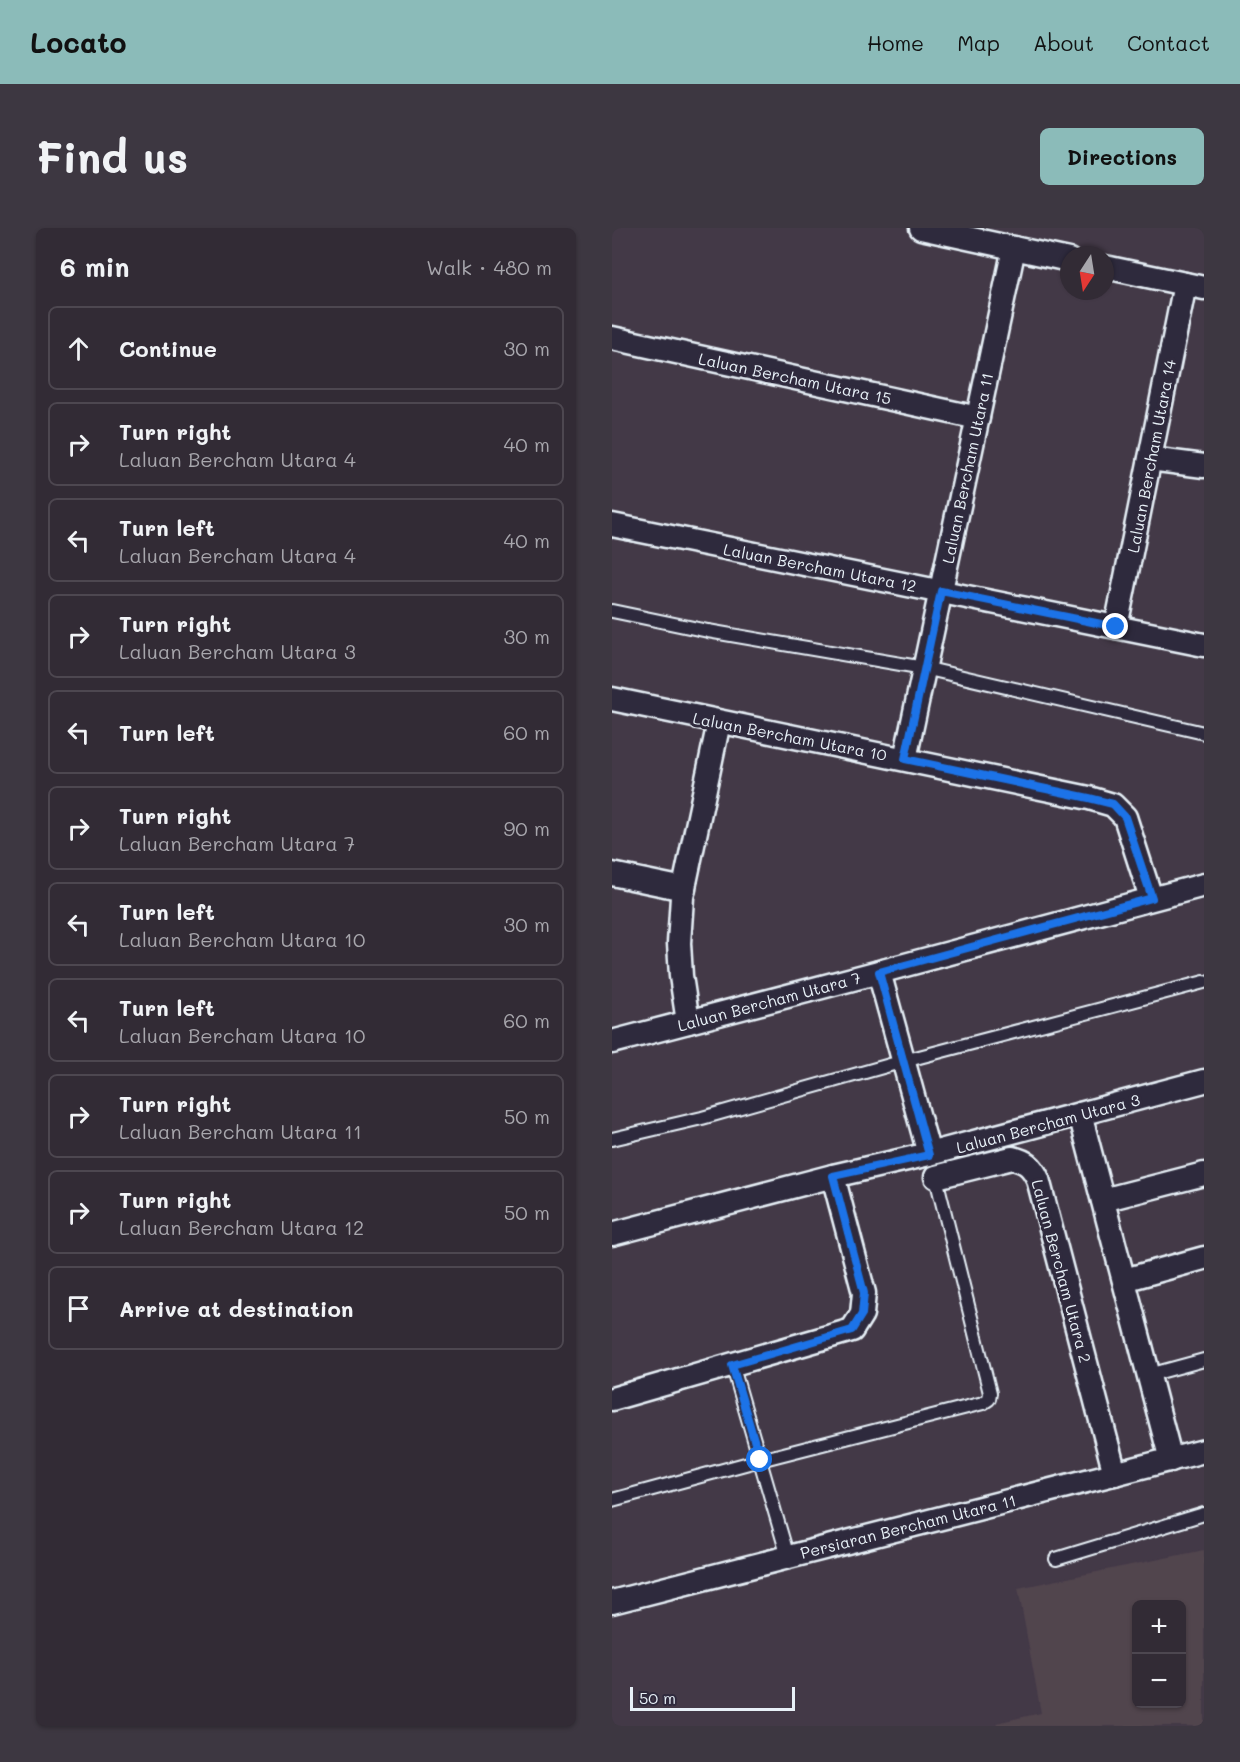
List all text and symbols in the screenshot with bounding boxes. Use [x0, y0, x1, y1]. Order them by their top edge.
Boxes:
text: Locato [30, 24, 127, 60]
text: Home [867, 29, 924, 56]
text: Map [957, 29, 1000, 56]
text: About [1033, 29, 1094, 56]
text: Contact [1127, 29, 1210, 56]
button: Directions [1040, 128, 1204, 185]
text: Find us [36, 129, 188, 184]
north arrow [1060, 246, 1114, 300]
text: 6 min [60, 250, 129, 284]
text: Walk · 480 m [426, 254, 552, 280]
icon: ahead [62, 332, 95, 365]
text: Continue [119, 334, 217, 363]
text: 30 m [504, 335, 550, 361]
street label: Laluan Bercham Utara 15 [697, 347, 893, 409]
street label: Laluan Bercham Utara 14 [1122, 357, 1180, 554]
street label: Laluan Bercham Utara 11 [937, 371, 997, 565]
text: Turn right [119, 417, 231, 446]
icon: right [62, 428, 95, 461]
text: 40 m [504, 431, 550, 457]
text: Laluan Bercham Utara 4 [119, 446, 356, 472]
text: Turn left [119, 513, 215, 542]
icon: left [62, 524, 95, 557]
text: 40 m [504, 527, 550, 553]
street label: Laluan Bercham Utara 12 [722, 538, 918, 596]
text: Laluan Bercham Utara 4 [119, 542, 356, 568]
text: Turn right [119, 609, 231, 638]
route end [1102, 613, 1128, 639]
icon: right [62, 620, 95, 653]
text: 30 m [504, 623, 550, 649]
text: Laluan Bercham Utara 3 [119, 638, 356, 664]
street label: Laluan Bercham Utara 10 [691, 707, 889, 765]
icon: left [62, 716, 95, 749]
text: Turn left [119, 718, 215, 747]
text: 60 m [503, 719, 550, 745]
text: Turn right [119, 801, 231, 830]
icon: right [62, 812, 95, 845]
text: 90 m [504, 815, 550, 841]
text: Laluan Bercham Utara 7 [119, 830, 355, 856]
text: Turn left [119, 897, 215, 926]
icon: left [62, 908, 95, 941]
text: 30 m [504, 911, 550, 937]
text: Laluan Bercham Utara 10 [119, 926, 365, 952]
street label: Laluan Bercham Utara 7 [675, 966, 863, 1036]
text: Turn left [119, 993, 215, 1022]
icon: left [62, 1004, 95, 1037]
text: 60 m [503, 1007, 550, 1033]
text: Laluan Bercham Utara 10 [119, 1022, 365, 1048]
street label: Laluan Bercham Utara 3 [954, 1088, 1142, 1158]
text: Turn right [119, 1089, 231, 1118]
icon: right [62, 1100, 95, 1133]
text: 50 m [504, 1103, 550, 1129]
text: Laluan Bercham Utara 11 [119, 1118, 362, 1144]
street label: Laluan Bercham Utara 2 [1027, 1177, 1097, 1365]
text: Turn right [119, 1185, 231, 1214]
icon: right [62, 1196, 95, 1229]
text: 50 m [504, 1199, 550, 1225]
text: Laluan Bercham Utara 12 [119, 1214, 364, 1240]
icon: arrive [62, 1292, 95, 1325]
text: Arrive at destination [119, 1294, 354, 1323]
route start [746, 1446, 772, 1472]
street label: Persiaran Bercham Utara 11 [798, 1489, 1018, 1563]
map controls [1132, 1600, 1186, 1708]
button: + [1132, 1600, 1186, 1654]
button: − [1132, 1654, 1186, 1708]
scale bar [630, 1684, 795, 1712]
text: 50 m [639, 1687, 676, 1708]

